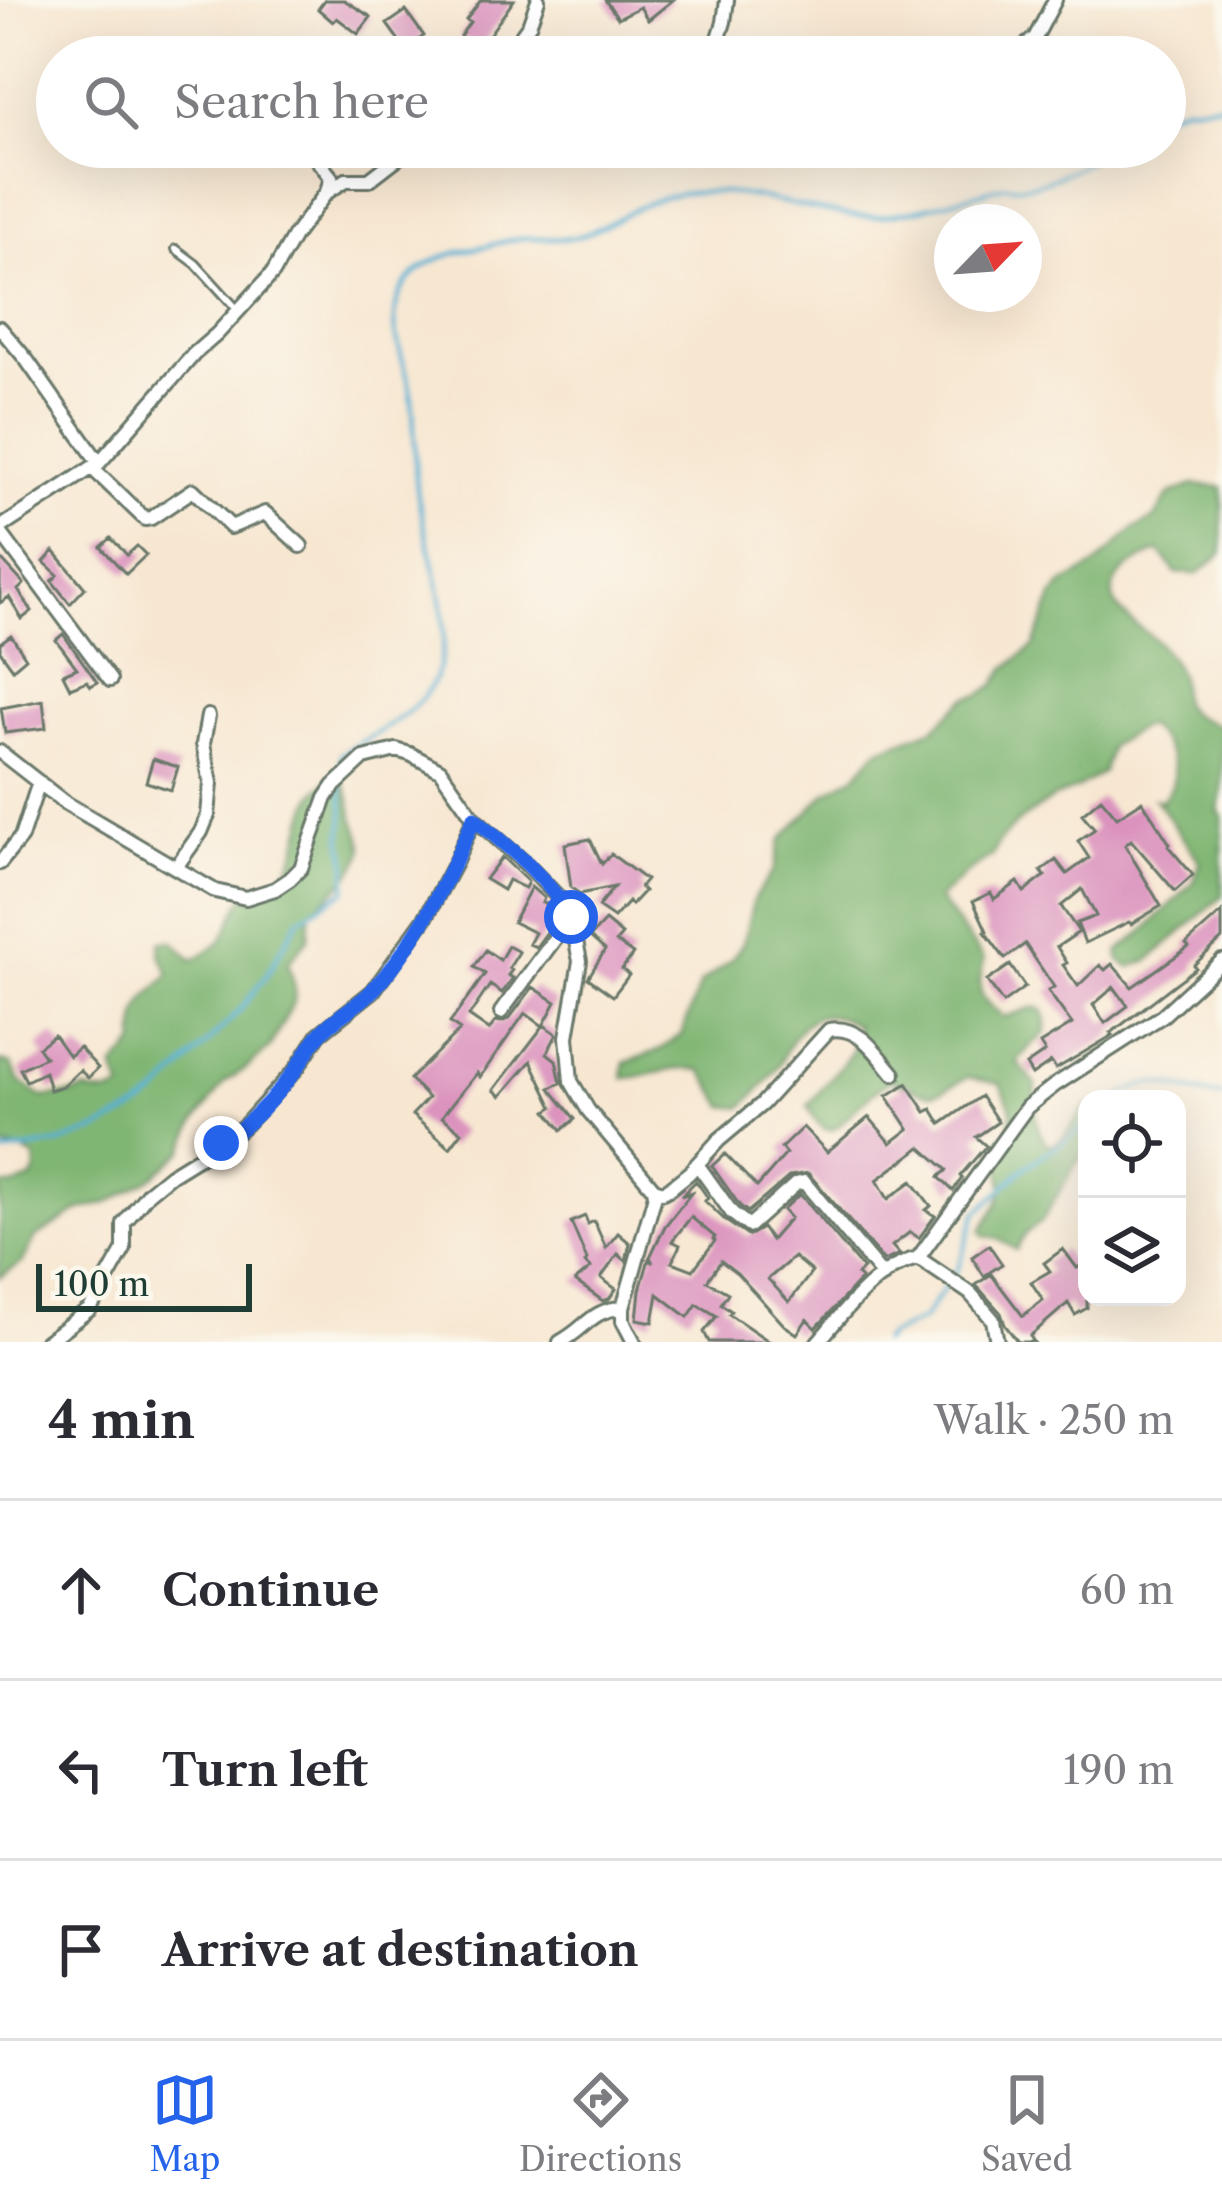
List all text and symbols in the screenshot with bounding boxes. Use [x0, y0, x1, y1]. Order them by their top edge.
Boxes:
search box [36, 36, 1186, 168]
icon: search [78, 69, 144, 135]
text: Search here [174, 74, 429, 130]
north arrow [934, 204, 1042, 312]
route start [544, 890, 598, 944]
map controls [1078, 1090, 1186, 1306]
button: locate [1078, 1090, 1186, 1198]
route end [194, 1116, 248, 1170]
button: layers [1078, 1198, 1186, 1306]
scale bar [36, 1258, 252, 1311]
text: 100 m [54, 1264, 149, 1305]
text: 4 min [48, 1389, 195, 1451]
text: Walk · 250 m [934, 1396, 1174, 1444]
icon: ahead [48, 1557, 114, 1623]
text: Continue [162, 1562, 379, 1618]
text: 60 m [1080, 1566, 1174, 1614]
icon: left [48, 1737, 114, 1803]
text: Turn left [162, 1742, 368, 1798]
text: 190 m [1063, 1746, 1174, 1794]
icon: arrive [48, 1917, 114, 1983]
text: Arrive at destination [162, 1922, 639, 1978]
tab: Map [149, 2067, 220, 2180]
tab: Directions [519, 2067, 682, 2180]
tab: Saved [981, 2067, 1073, 2180]

